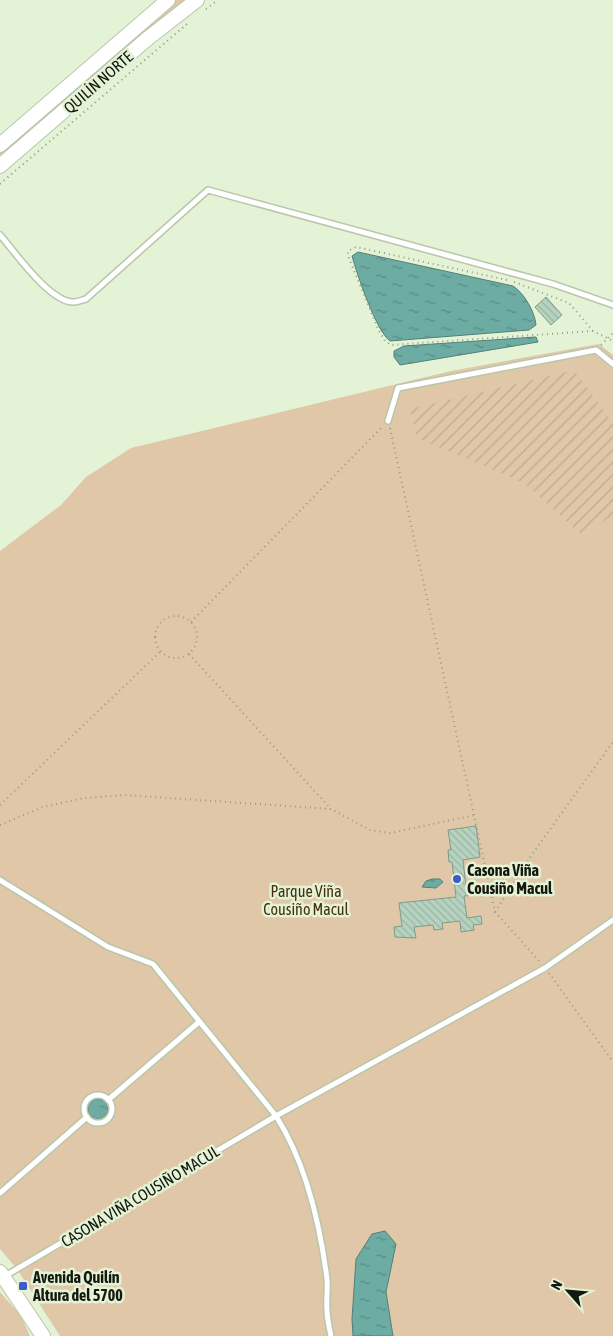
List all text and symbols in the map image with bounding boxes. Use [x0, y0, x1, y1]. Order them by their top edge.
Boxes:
street label: QUILÍN NORTE [60, 47, 136, 117]
place label: Casona Viña Cousiño Macul [467, 861, 553, 897]
marker: Casona Viña Cousiño Macul [451, 873, 463, 885]
park label: Parque Viña Cousiño Macul [263, 882, 349, 918]
street label: CASONA VIÑA COUSIÑO MACUL [58, 1141, 223, 1250]
north arrow [543, 1266, 593, 1316]
place label: Avenida Quilín Altura del 5700 [32, 1268, 123, 1304]
text: N [547, 1278, 565, 1292]
marker: Avenida Quilín Altura del 5700 [17, 1280, 29, 1292]

